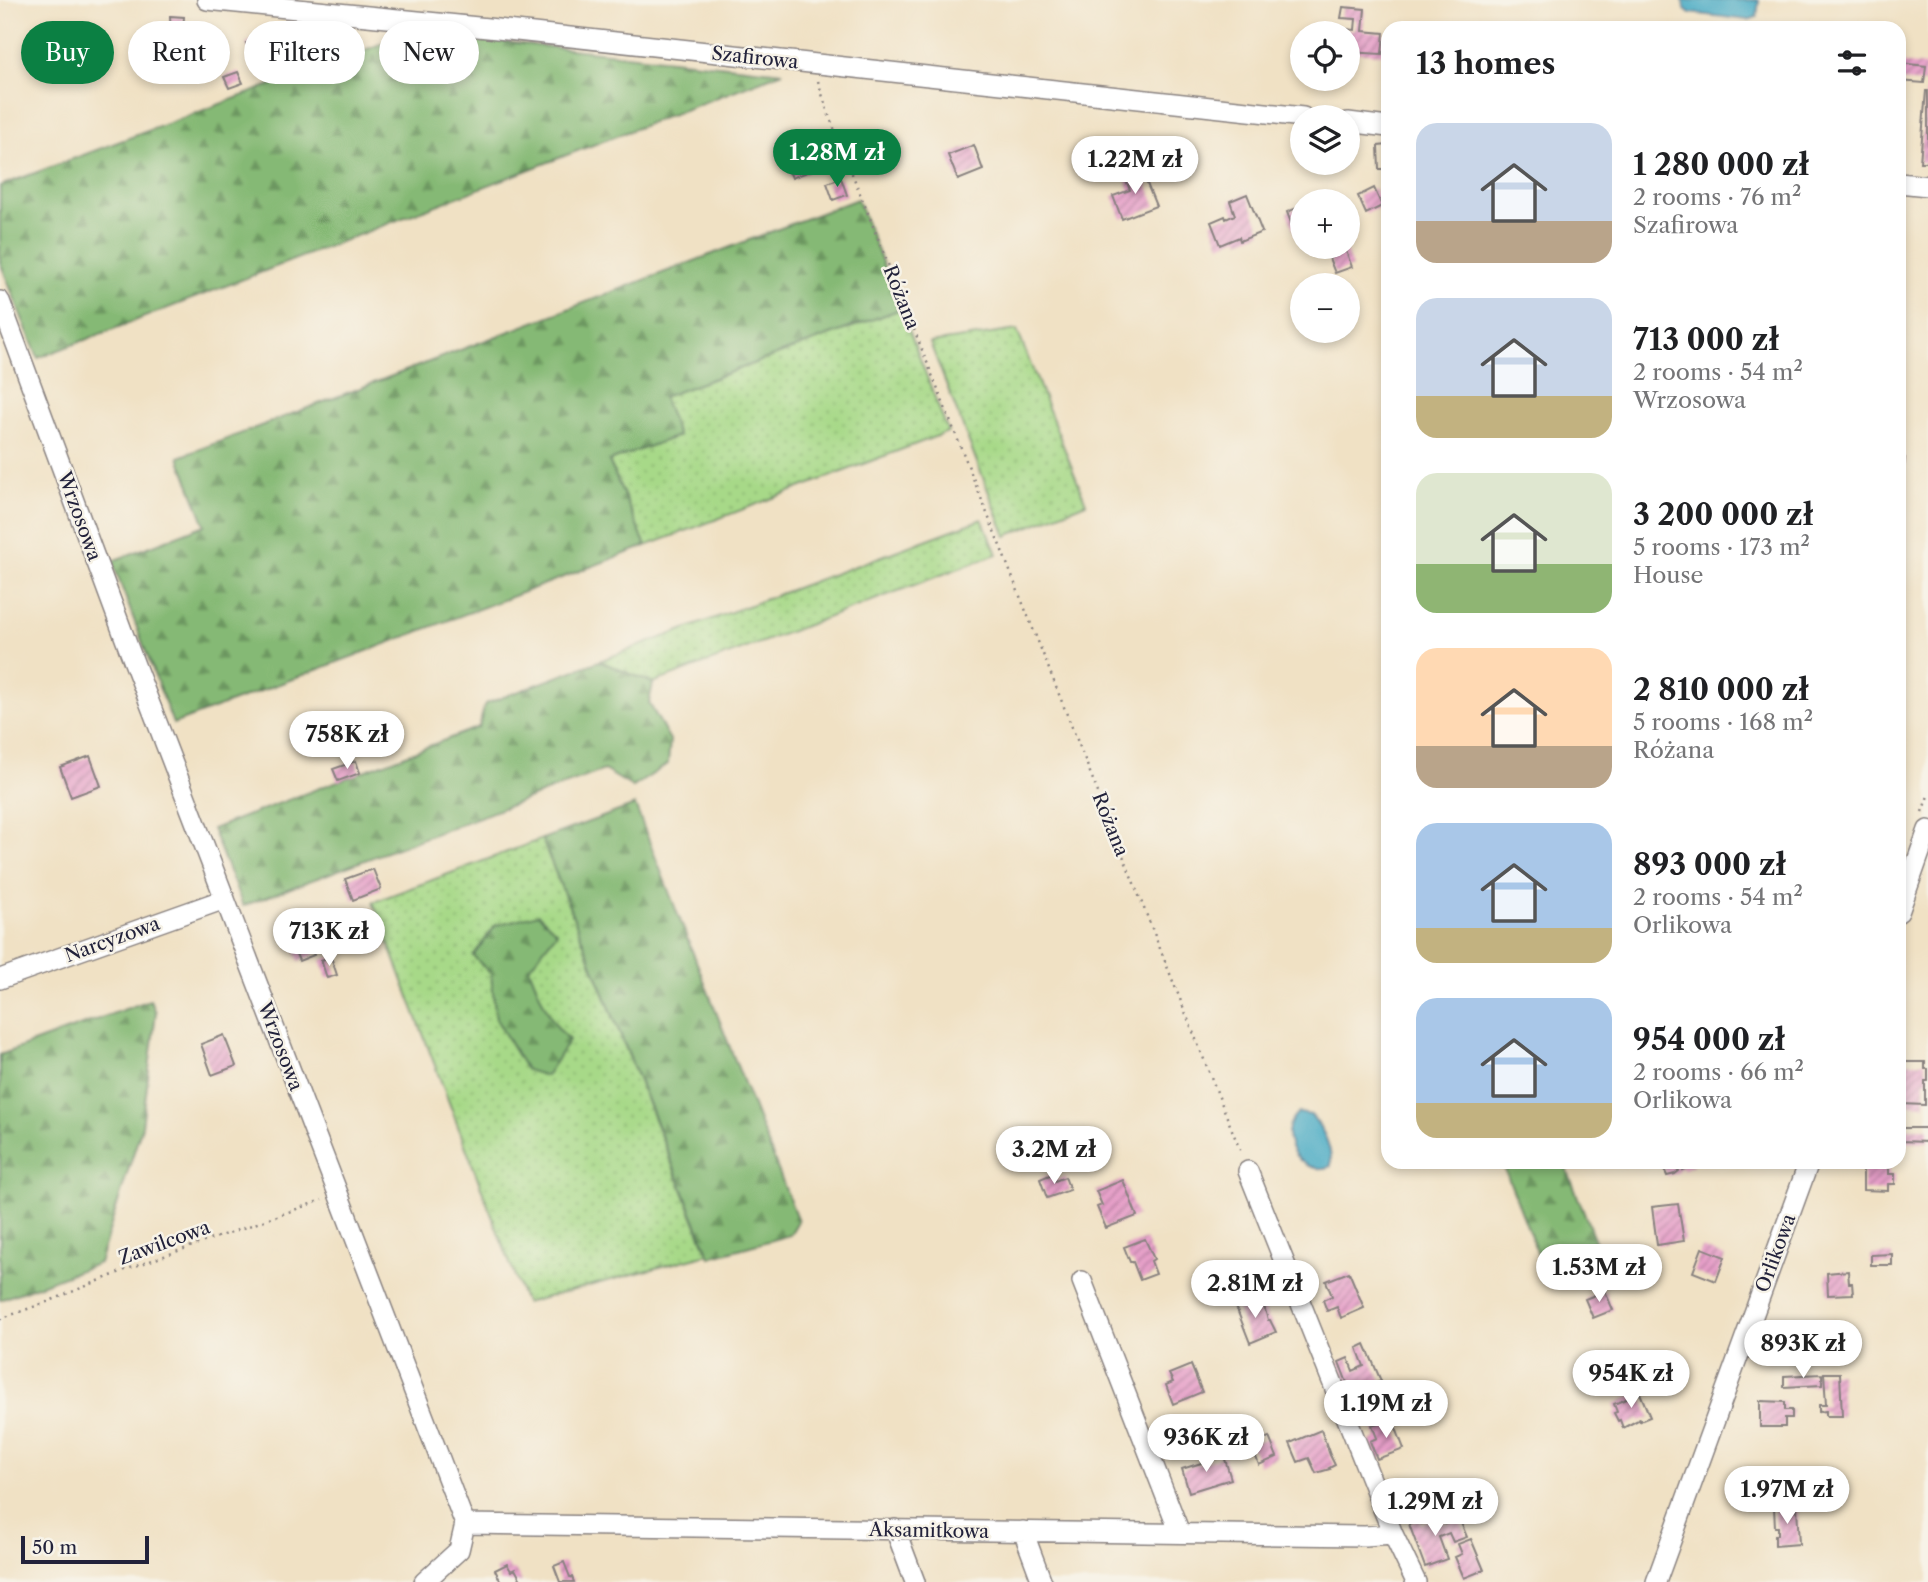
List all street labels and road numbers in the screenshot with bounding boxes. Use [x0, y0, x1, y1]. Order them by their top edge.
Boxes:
street label: Szafirowa [710, 42, 799, 73]
street label: Różana [878, 262, 925, 333]
street label: Wrzosowa [52, 467, 106, 564]
street label: Różana [1087, 789, 1134, 860]
street label: Narcyzowa [62, 912, 163, 967]
street label: Wrzosowa [253, 998, 308, 1094]
street label: Orlikowa [1751, 1211, 1800, 1296]
street label: Zawilcowa [115, 1215, 213, 1270]
street label: Aksamitkowa [868, 1518, 989, 1543]

